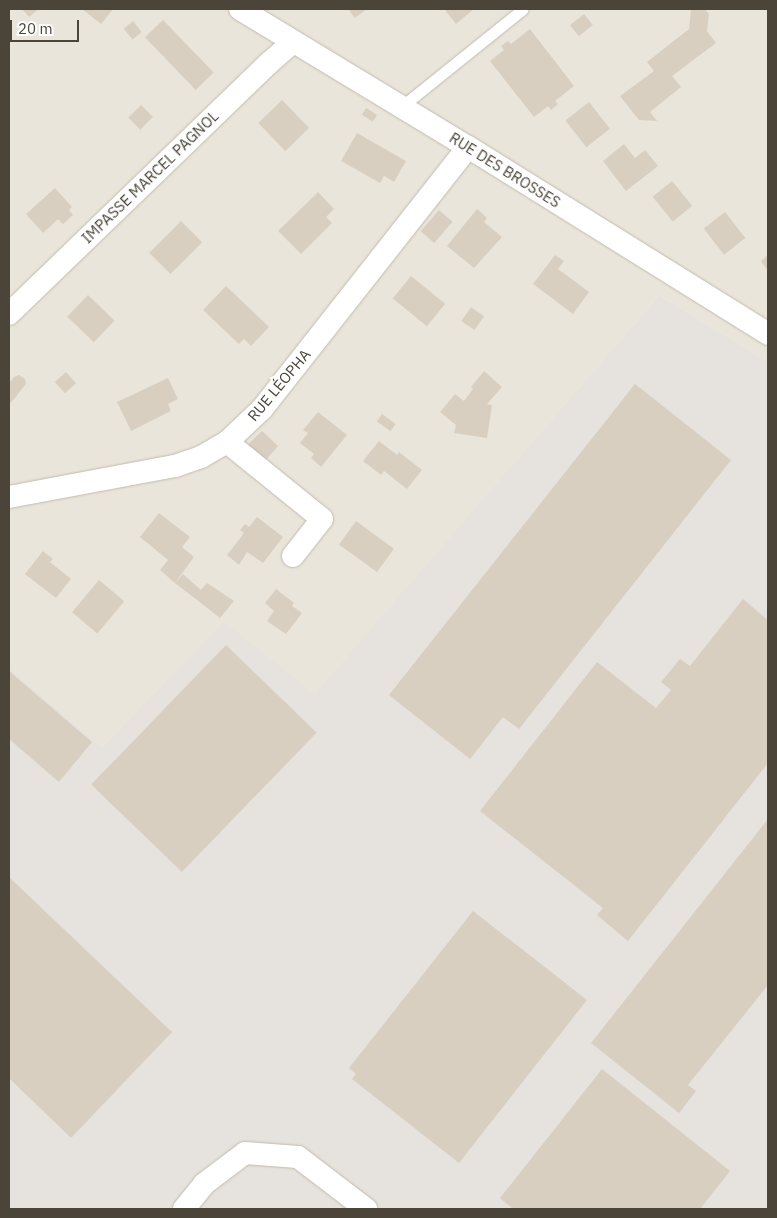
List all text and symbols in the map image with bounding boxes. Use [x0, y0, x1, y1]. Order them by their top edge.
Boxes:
scale bar [12, 10, 81, 42]
text: 20 m [18, 19, 53, 38]
street label: IMPASSE MARCEL PAGNOL [78, 107, 222, 247]
street label: RUE DES BROSSES [446, 129, 564, 211]
street label: RUE LÉOPHA [244, 345, 314, 425]

